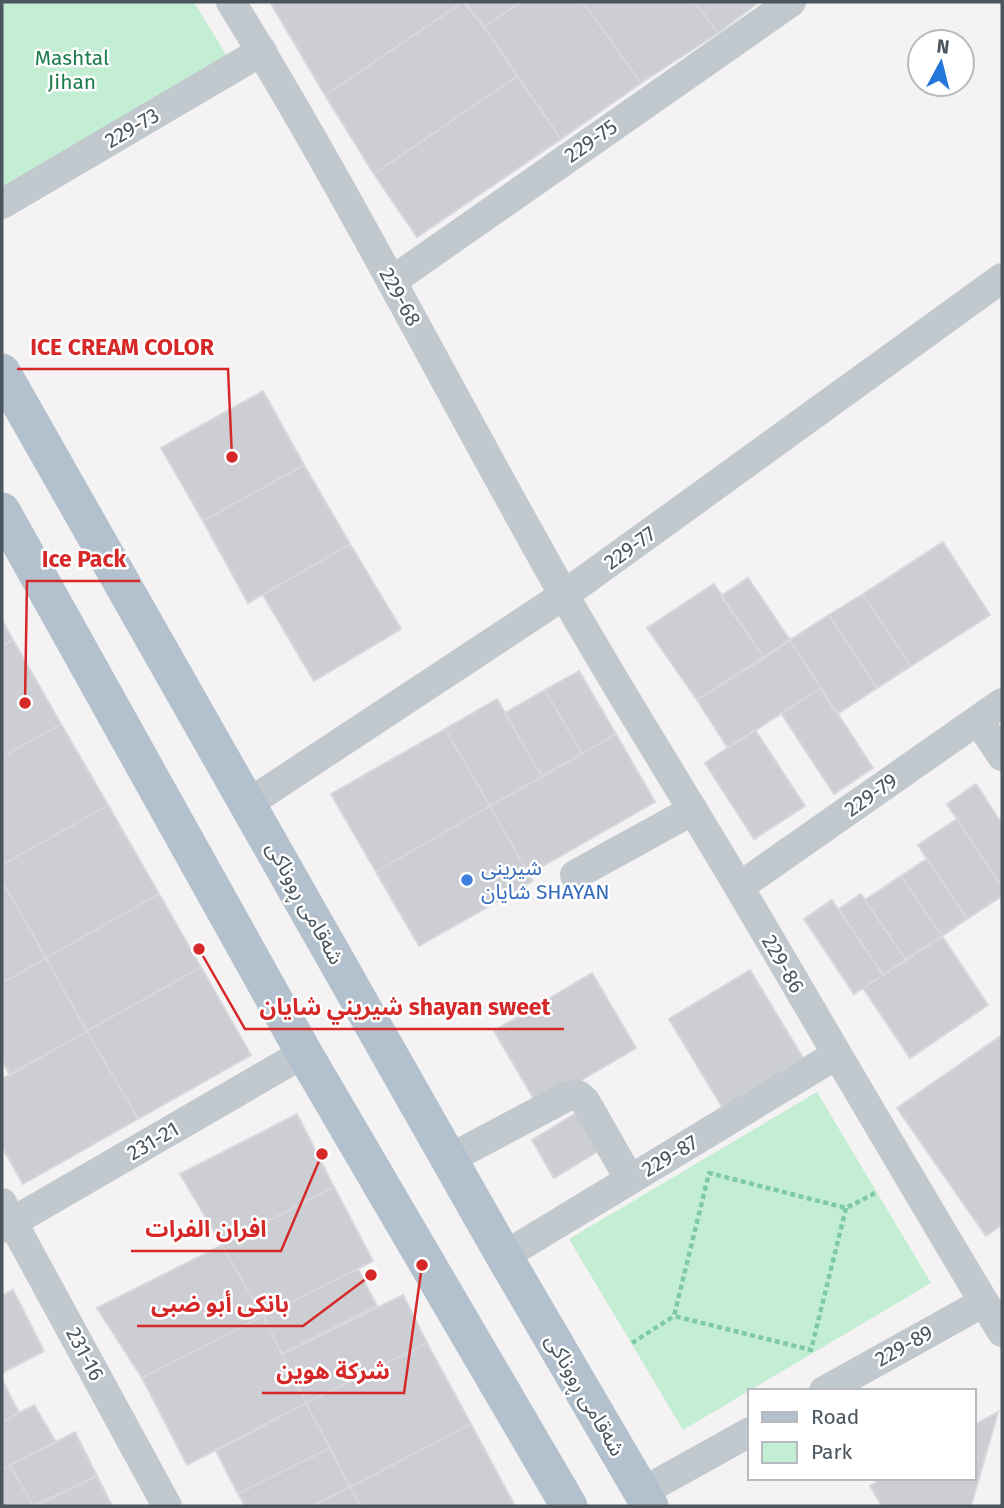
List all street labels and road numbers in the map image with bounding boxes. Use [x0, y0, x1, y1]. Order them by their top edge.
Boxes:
street label: 229-73 [100, 102, 164, 154]
street label: 229-75 [560, 114, 622, 168]
street label: 229-68 [373, 263, 427, 331]
street label: 229-77 [599, 521, 661, 575]
street label: 229-79 [839, 767, 903, 823]
street label: شەقامی ڕووناکی [257, 837, 349, 971]
street label: 229-86 [756, 930, 810, 998]
street label: 231-21 [122, 1116, 184, 1166]
street label: 229-87 [637, 1129, 703, 1183]
street label: 229-89 [870, 1320, 938, 1372]
street label: 231-16 [60, 1323, 110, 1385]
street label: شەقامی ڕووناکی [536, 1329, 630, 1463]

